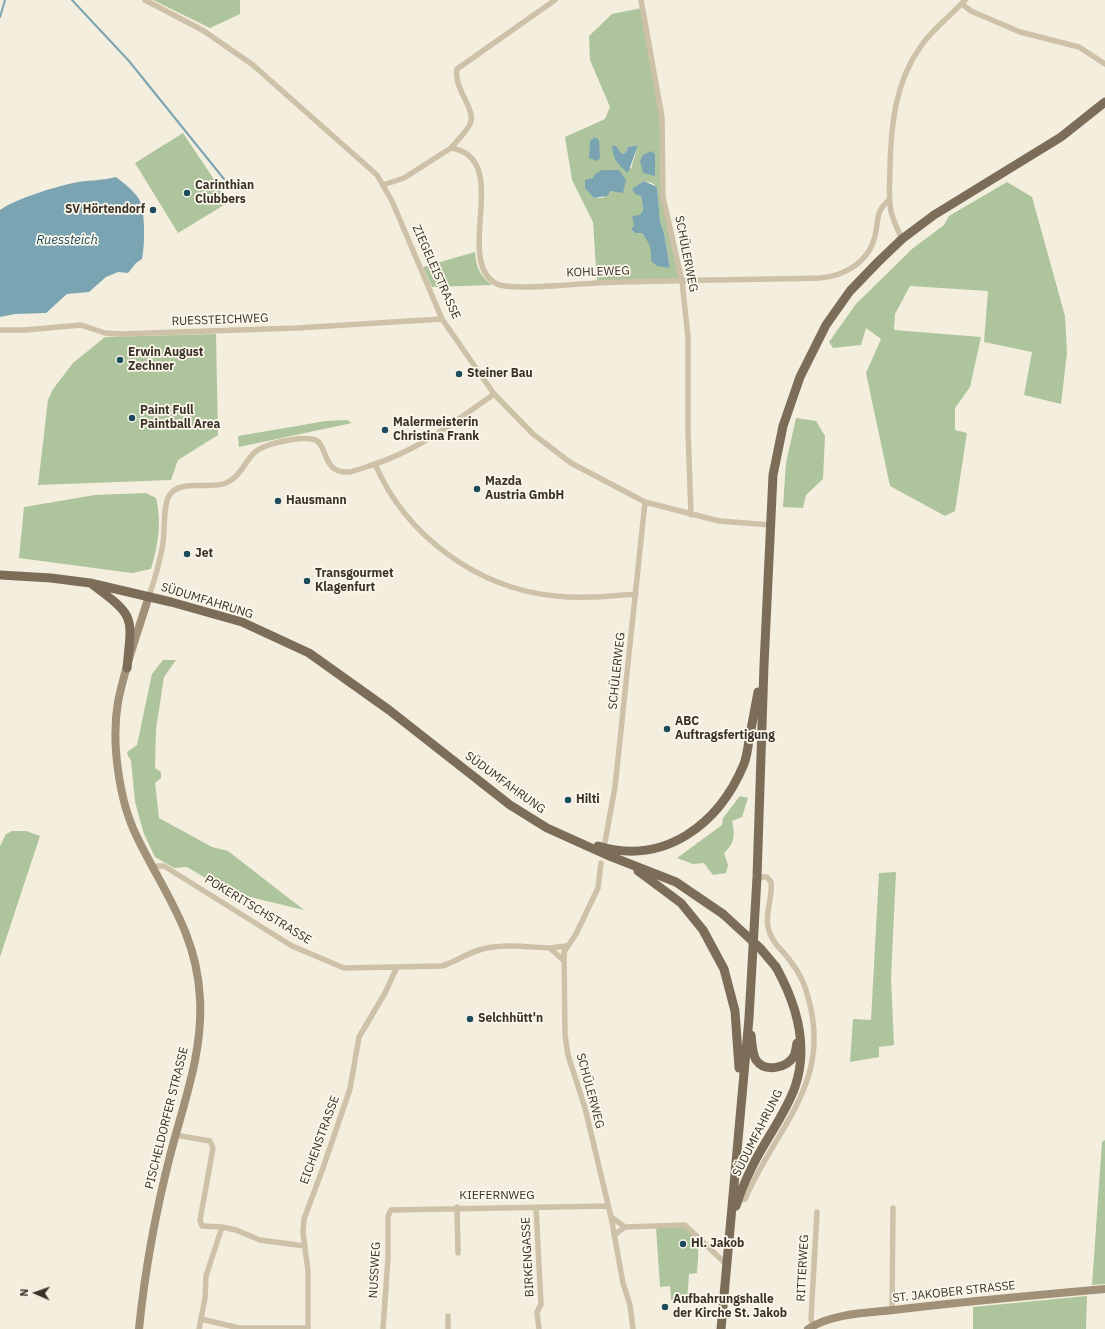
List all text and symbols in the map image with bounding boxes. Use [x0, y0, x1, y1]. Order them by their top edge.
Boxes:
place label: Carinthian Clubbers [195, 179, 254, 207]
marker: Carinthian Clubbers [182, 188, 192, 198]
place label: SV Hörtendorf [65, 203, 145, 217]
marker: SV Hörtendorf [148, 205, 158, 215]
street label: SCHÜLERWEG [672, 215, 700, 293]
street label: ZIEGELEISTRASSE [409, 223, 463, 321]
water label: Ruessteich [36, 232, 98, 248]
street label: KOHLEWEG [566, 264, 630, 280]
street label: RUESSTEICHWEG [171, 311, 269, 329]
place label: Erwin August Zechner [128, 346, 203, 374]
marker: Erwin August Zechner [115, 355, 125, 365]
place label: Steiner Bau [467, 367, 533, 381]
marker: Steiner Bau [454, 369, 464, 379]
place label: Paint Full Paintball Area [140, 404, 220, 432]
marker: Paint Full Paintball Area [127, 413, 137, 423]
place label: Malermeisterin Christina Frank [393, 416, 479, 444]
marker: Malermeisterin Christina Frank [380, 425, 390, 435]
place label: Mazda Austria GmbH [485, 475, 564, 503]
marker: Mazda Austria GmbH [472, 484, 482, 494]
place label: Hausmann [286, 494, 347, 508]
marker: Hausmann [273, 496, 283, 506]
place label: Jet [195, 547, 213, 561]
marker: Jet [182, 549, 192, 559]
place label: Transgourmet Klagenfurt [315, 567, 394, 595]
marker: Transgourmet Klagenfurt [302, 576, 312, 586]
street label: SÜDUMFAHRUNG [159, 580, 255, 622]
street label: SCHÜLERWEG [606, 632, 628, 710]
place label: ABC Auftragsfertigung [675, 715, 775, 743]
marker: ABC Auftragsfertigung [662, 724, 672, 734]
street label: SÜDUMFAHRUNG [462, 749, 548, 817]
place label: Hilti [576, 793, 600, 807]
marker: Hilti [563, 795, 573, 805]
street label: POKERITSCHSTRASSE [202, 872, 314, 948]
place label: Selchhütt'n [478, 1012, 543, 1026]
marker: Selchhütt'n [465, 1014, 475, 1024]
street label: PISCHELDORFER STRASSE [142, 1045, 192, 1191]
street label: SCHÜLERWEG [573, 1052, 607, 1130]
street label: SÜDUMFAHRUNG [730, 1087, 786, 1179]
street label: EICHENSTRASSE [297, 1094, 343, 1186]
street label: KIEFERNWEG [459, 1189, 535, 1203]
street label: BIRKENGASSE [519, 1217, 537, 1297]
street label: RITTERWEG [794, 1234, 812, 1302]
place label: Hl. Jakob [691, 1237, 744, 1251]
marker: Hl. Jakob [678, 1239, 688, 1249]
street label: NUSSWEG [366, 1241, 384, 1299]
north arrow [16, 1273, 56, 1313]
street label: ST. JAKOBER STRASSE [892, 1278, 1016, 1306]
text: N [17, 1288, 31, 1297]
place label: Aufbahrungshalle der Kirche St. Jakob [673, 1293, 787, 1321]
marker: Aufbahrungshalle der Kirche St. Jakob [660, 1302, 670, 1312]

